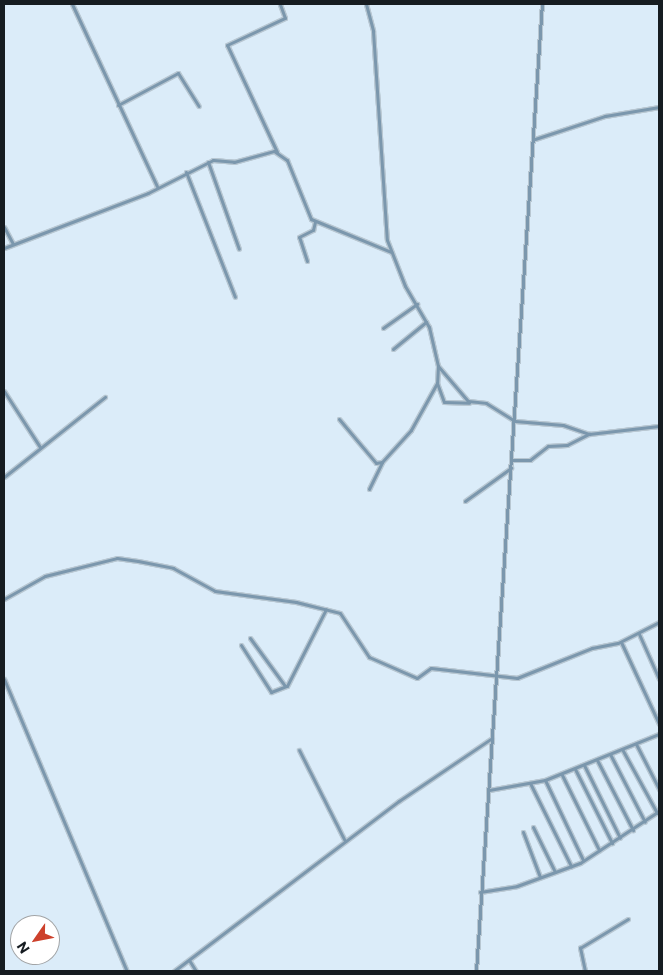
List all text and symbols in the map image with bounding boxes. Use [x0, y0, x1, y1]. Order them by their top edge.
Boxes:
north arrow [10, 915, 60, 965]
text: N [13, 939, 33, 957]

